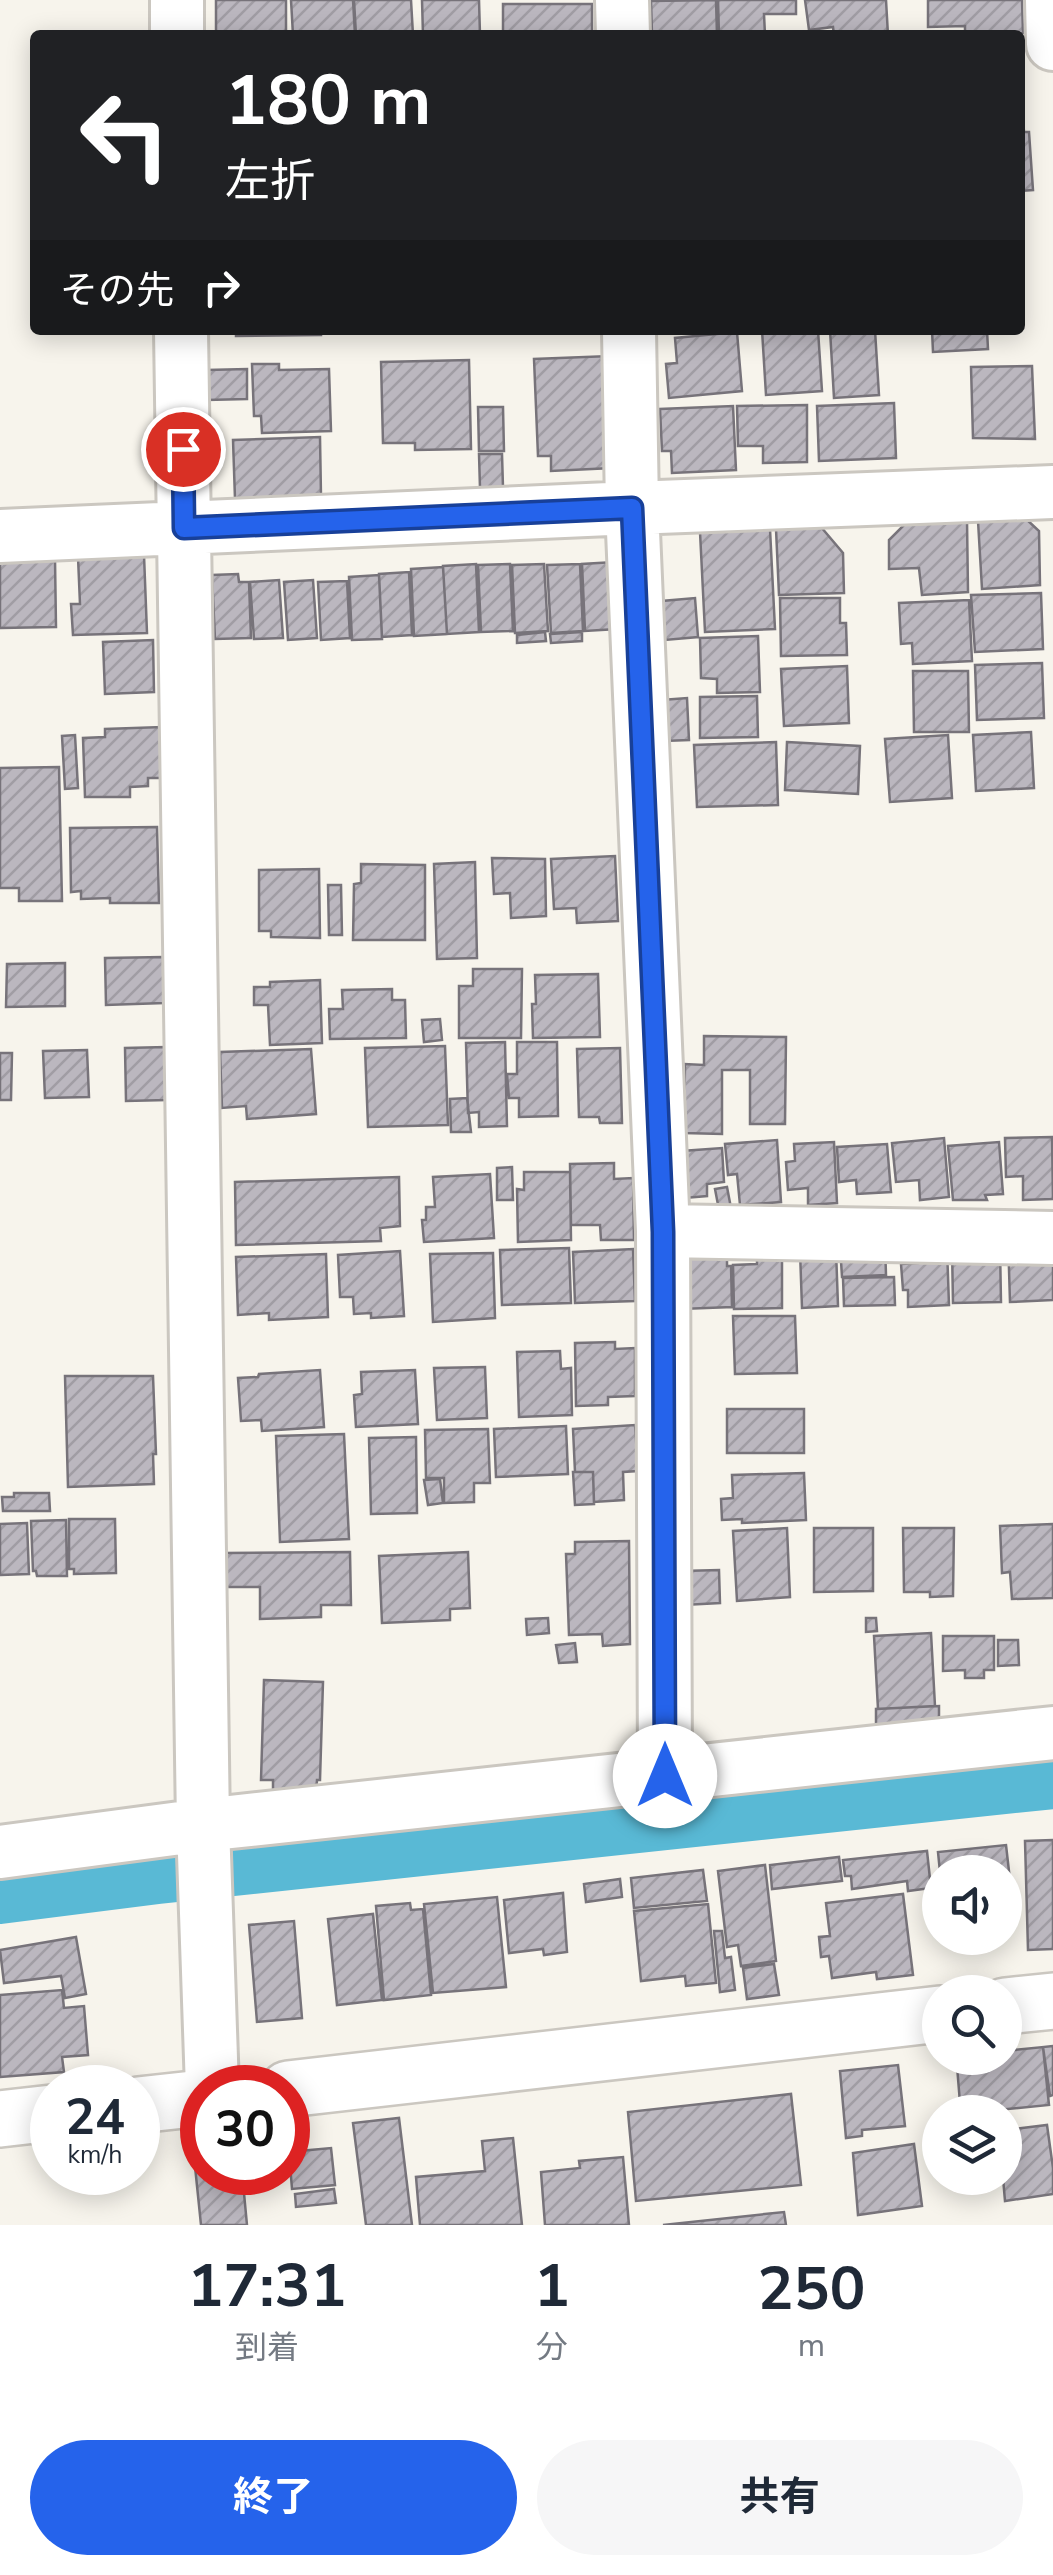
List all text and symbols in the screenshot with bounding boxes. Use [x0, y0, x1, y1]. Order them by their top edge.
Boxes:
text: 180 m [225, 53, 431, 149]
icon: left [60, 70, 190, 200]
text: 左折 [225, 151, 315, 212]
icon: right [194, 260, 249, 315]
text: その先 [60, 265, 174, 316]
pin [141, 407, 226, 492]
icon: arrive [156, 422, 211, 477]
position arrow [613, 1724, 717, 1828]
map controls [922, 1855, 1022, 2195]
button: sound [922, 1855, 1022, 1955]
button: search [922, 1975, 1022, 2075]
speed limit sign: 30 [180, 2065, 310, 2195]
text: 24 [65, 2083, 125, 2152]
button: layers [922, 2095, 1022, 2195]
text: km/h [67, 2138, 123, 2172]
text: 17:31 [188, 2245, 346, 2327]
text: 1 [534, 2245, 570, 2327]
text: 250 [757, 2248, 865, 2330]
text: m [798, 2324, 825, 2367]
text: 到着 [235, 2326, 299, 2369]
text: 分 [536, 2326, 568, 2369]
button: 終了 [30, 2440, 517, 2555]
button: 共有 [537, 2440, 1023, 2555]

